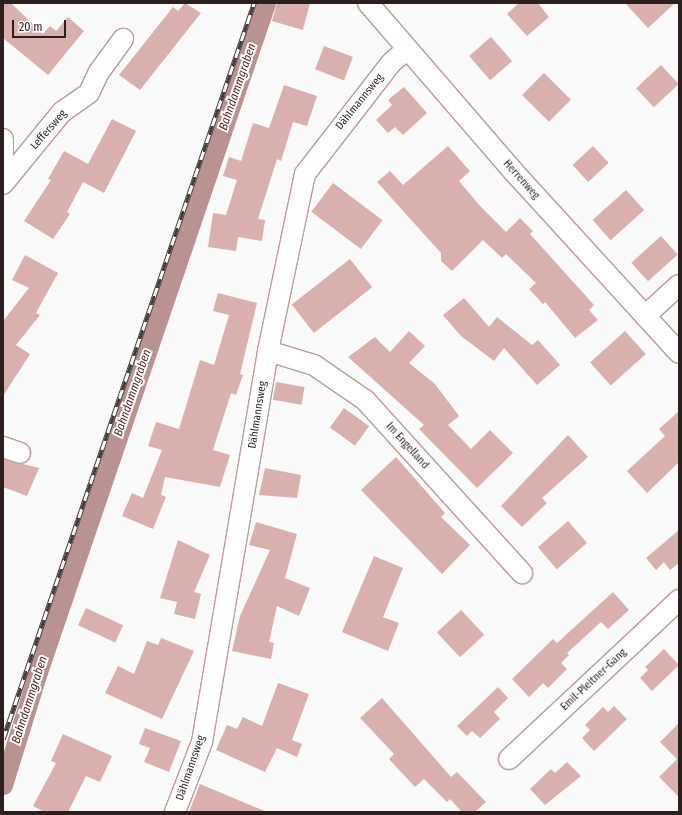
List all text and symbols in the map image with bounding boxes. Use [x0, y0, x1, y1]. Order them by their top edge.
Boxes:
scale bar [14, 12, 68, 38]
text: 20 m [19, 20, 43, 34]
water label: Bahndammgraben [216, 42, 260, 132]
street label: Dählmannsweg [333, 71, 387, 133]
street label: Leffersweg [28, 107, 70, 153]
street label: Herrenweg [500, 158, 542, 202]
water label: Bahndammgraben [111, 348, 155, 438]
street label: Dählmannsweg [246, 380, 270, 450]
street label: Im Engelland [383, 420, 431, 472]
street label: Emil-Pleitner-Gang [558, 646, 630, 714]
water label: Bahndammgraben [9, 655, 51, 745]
street label: Dählmannsweg [174, 734, 208, 802]

